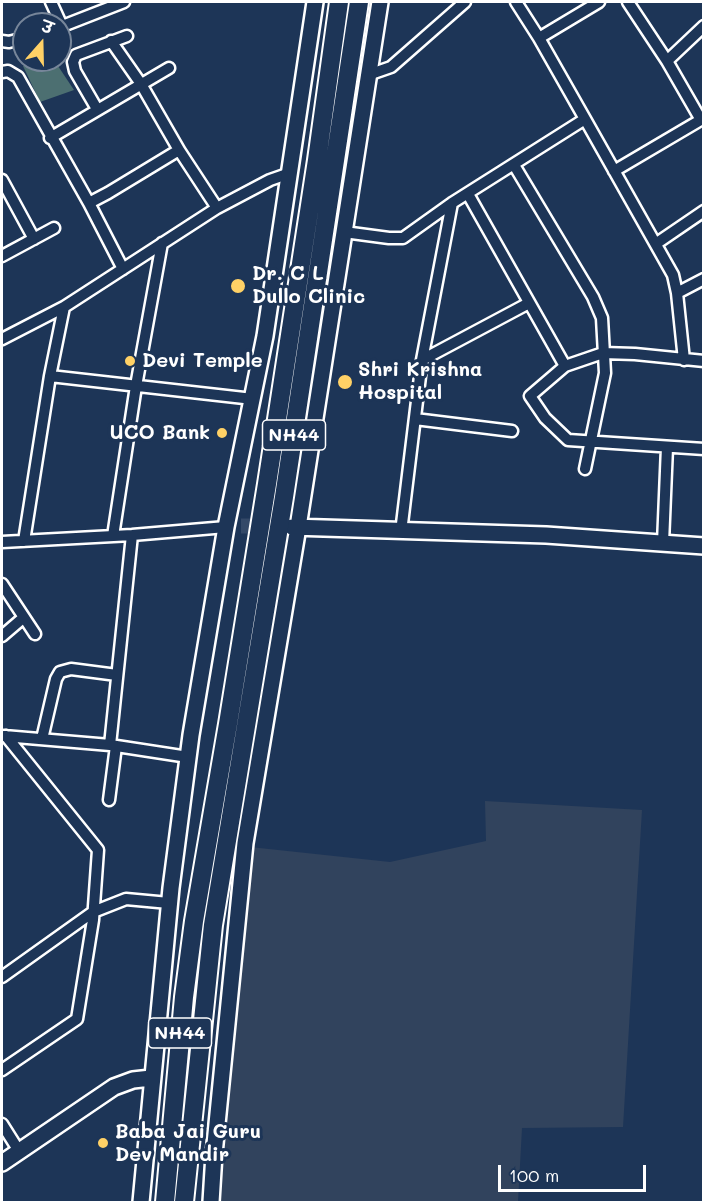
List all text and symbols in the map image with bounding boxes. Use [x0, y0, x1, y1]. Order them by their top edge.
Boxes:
north arrow [12, 12, 72, 72]
text: उ [39, 15, 56, 38]
place label: Dr. C L Dullo Clinic [252, 262, 365, 309]
marker: Dr. C L Dullo Clinic [229, 277, 247, 295]
place label: Devi Temple [142, 349, 263, 373]
marker: Devi Temple [123, 354, 137, 368]
place label: Shri Krishna Hospital [358, 358, 482, 405]
marker: Shri Krishna Hospital [336, 373, 354, 391]
road number: NH44 [262, 420, 326, 450]
place label: UCO Bank [110, 421, 210, 445]
marker: UCO Bank [215, 426, 229, 440]
road number: NH44 [148, 1018, 212, 1048]
place label: Baba Jai Guru Dev Mandir [115, 1120, 261, 1167]
marker: Baba Jai Guru Dev Mandir [96, 1136, 110, 1150]
scale bar [501, 1153, 650, 1191]
text: 100 m [509, 1163, 559, 1187]

